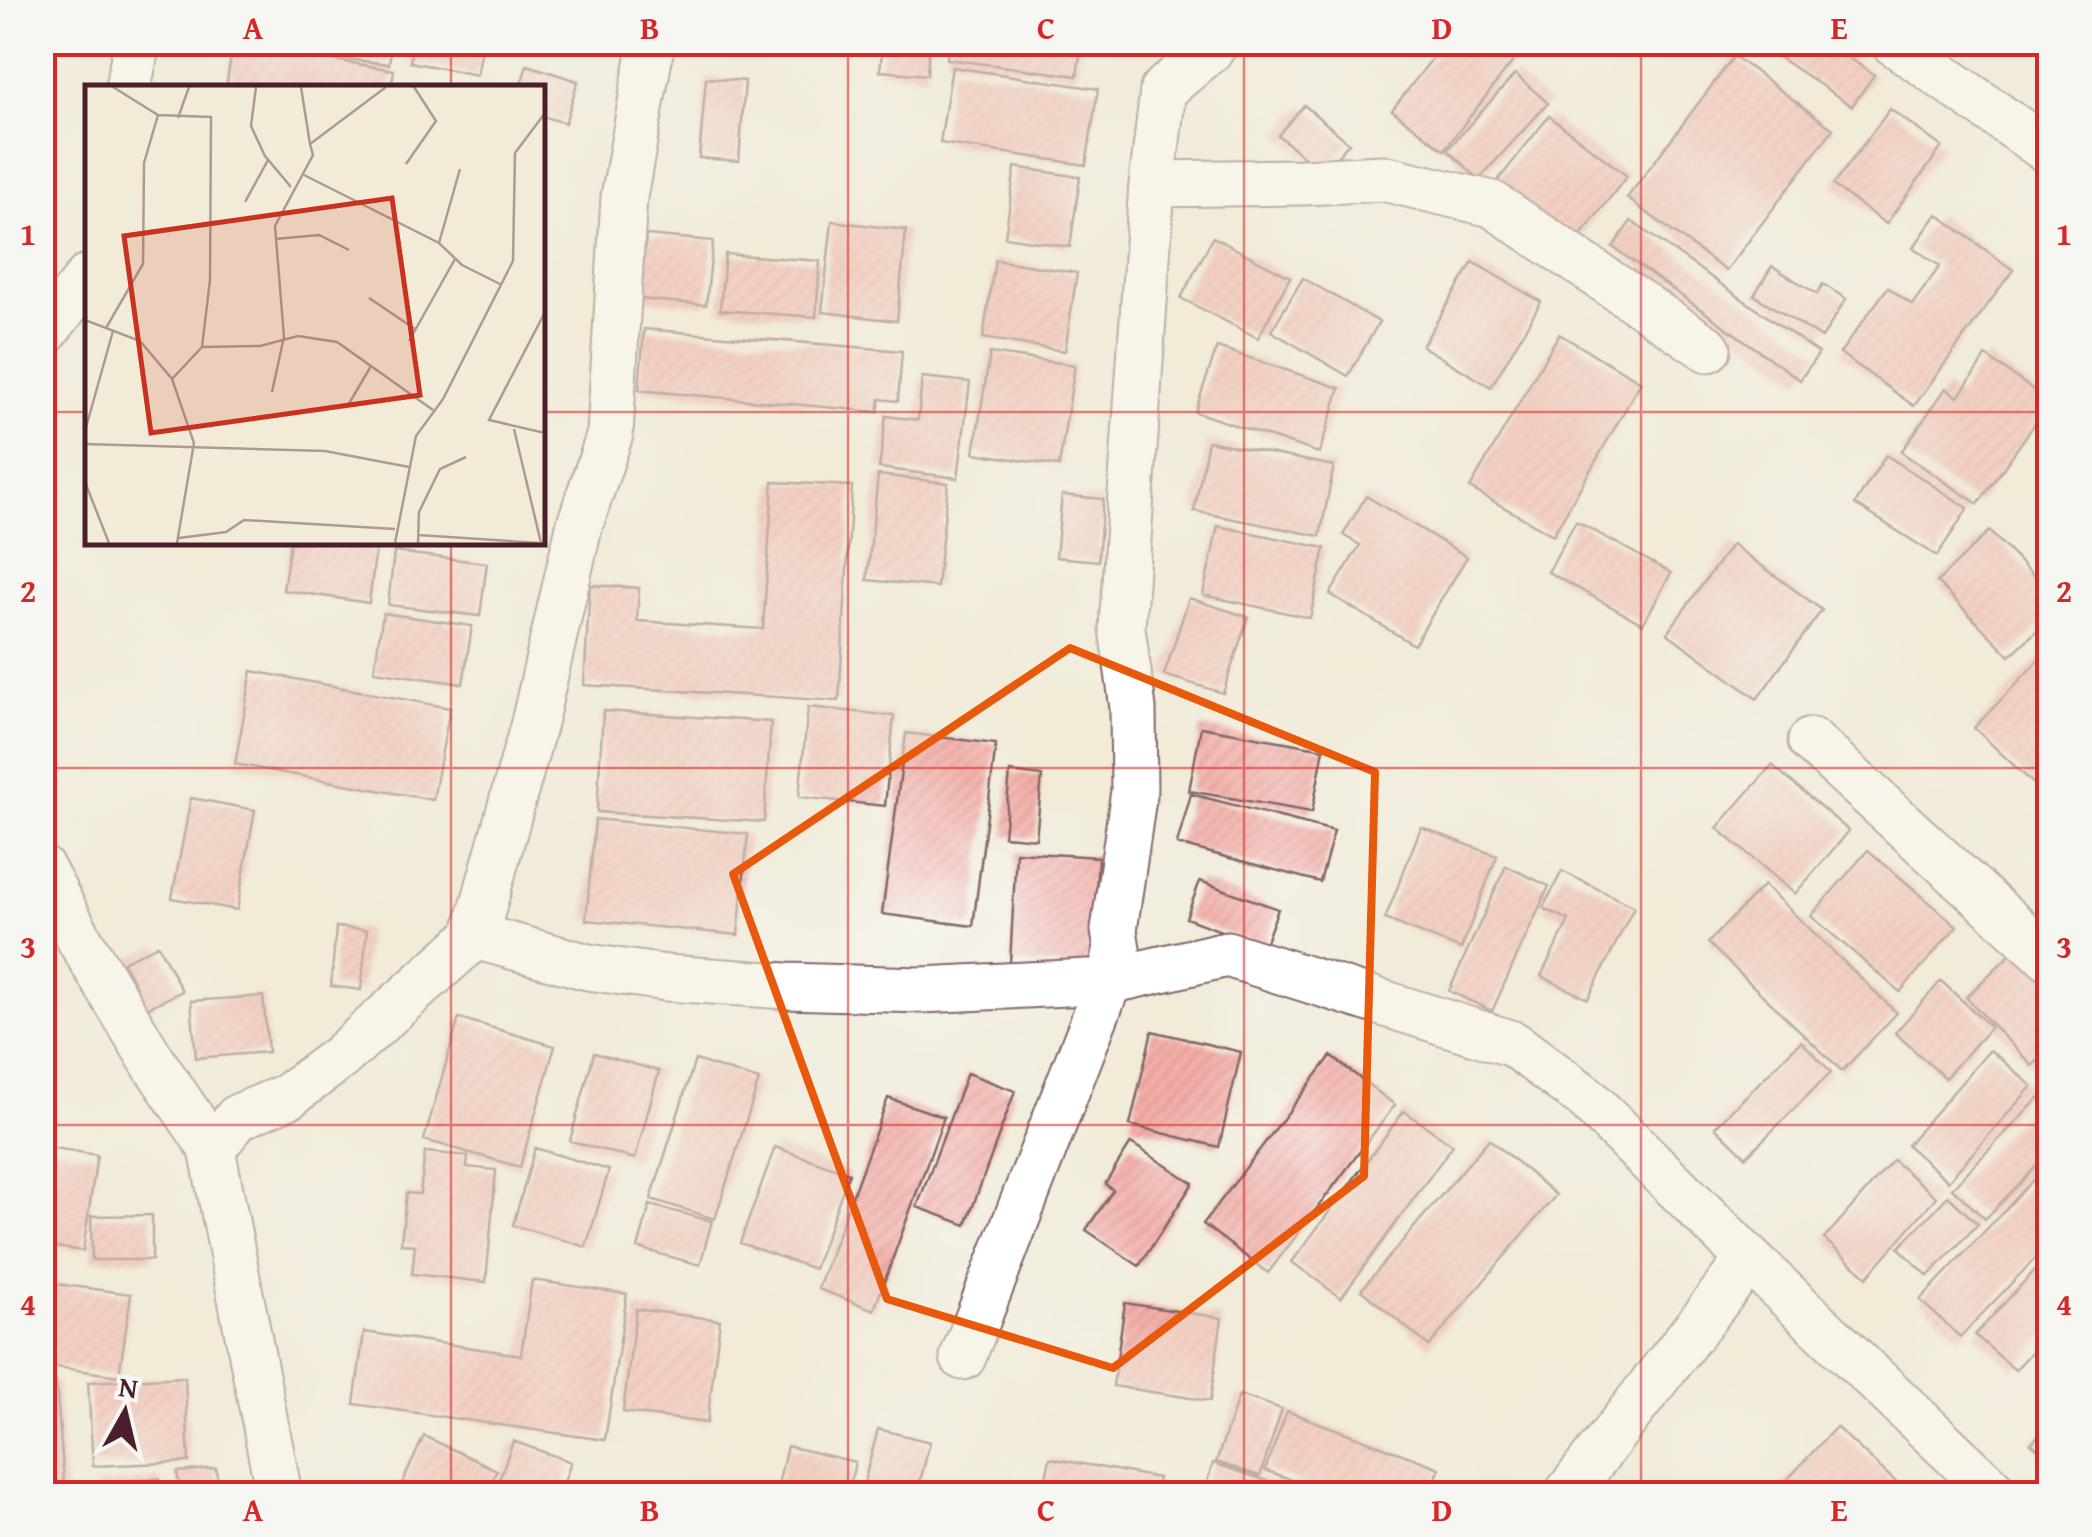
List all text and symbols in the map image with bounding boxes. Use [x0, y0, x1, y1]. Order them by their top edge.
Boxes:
text: A [243, 4, 264, 51]
text: B [640, 4, 660, 51]
text: C [1037, 4, 1055, 51]
text: D [1432, 4, 1452, 51]
text: E [1830, 4, 1848, 51]
inset map [85, 85, 545, 545]
text: 1 [20, 210, 36, 257]
text: 1 [2056, 210, 2072, 257]
text: 2 [20, 567, 36, 614]
text: 2 [2056, 567, 2072, 614]
text: 3 [20, 923, 36, 970]
text: 3 [2056, 923, 2072, 970]
text: 4 [20, 1280, 36, 1327]
text: 4 [2056, 1280, 2072, 1327]
north arrow [75, 1362, 175, 1462]
text: N [116, 1365, 141, 1408]
text: A [243, 1486, 264, 1533]
text: B [640, 1486, 660, 1533]
text: C [1037, 1486, 1055, 1533]
text: D [1432, 1486, 1452, 1533]
text: E [1830, 1486, 1848, 1533]

